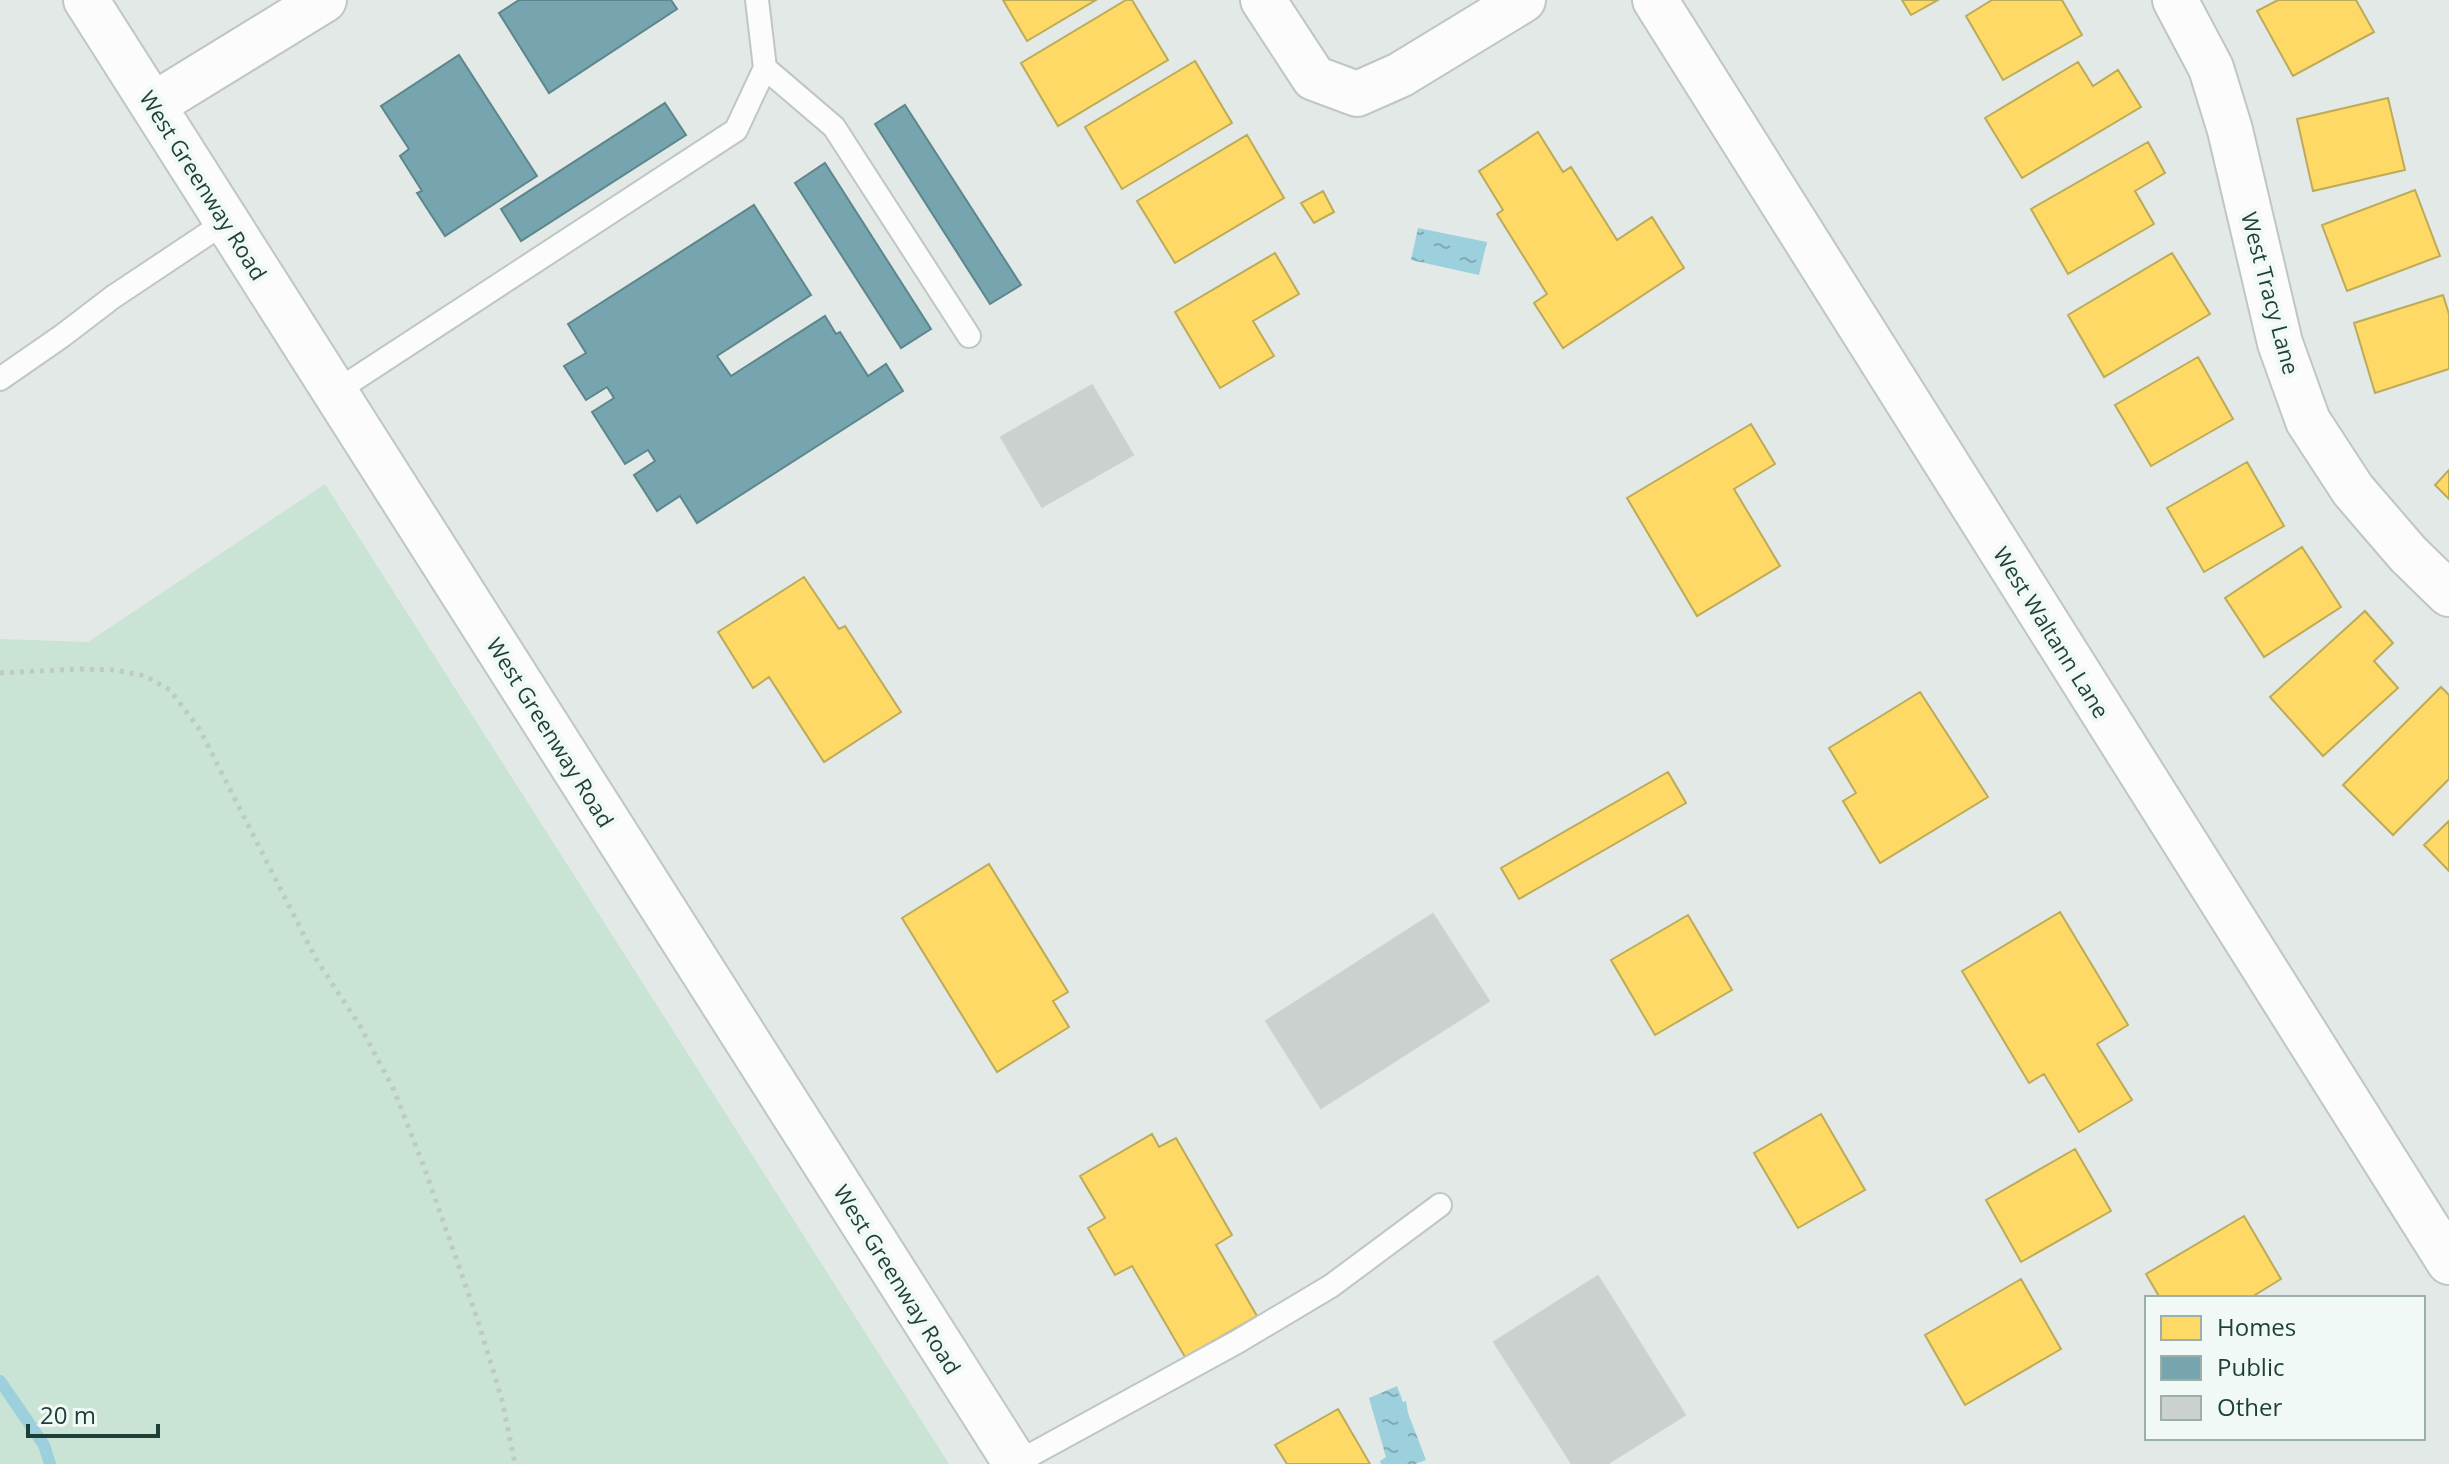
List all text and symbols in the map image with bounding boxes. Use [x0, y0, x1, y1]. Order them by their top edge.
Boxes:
street label: West Greenway Road [133, 84, 275, 286]
street label: West Tracy Lane [2235, 209, 2307, 377]
street label: West Waltann Lane [1987, 540, 2117, 724]
street label: West Greenway Road [480, 631, 622, 833]
street label: West Greenway Road [827, 1178, 969, 1380]
legend [2145, 1296, 2425, 1440]
text: Homes [2217, 1310, 2296, 1343]
text: Public [2217, 1350, 2284, 1383]
scale bar [28, 1388, 158, 1438]
text: Other [2217, 1390, 2282, 1423]
text: 20 m [40, 1398, 96, 1431]

